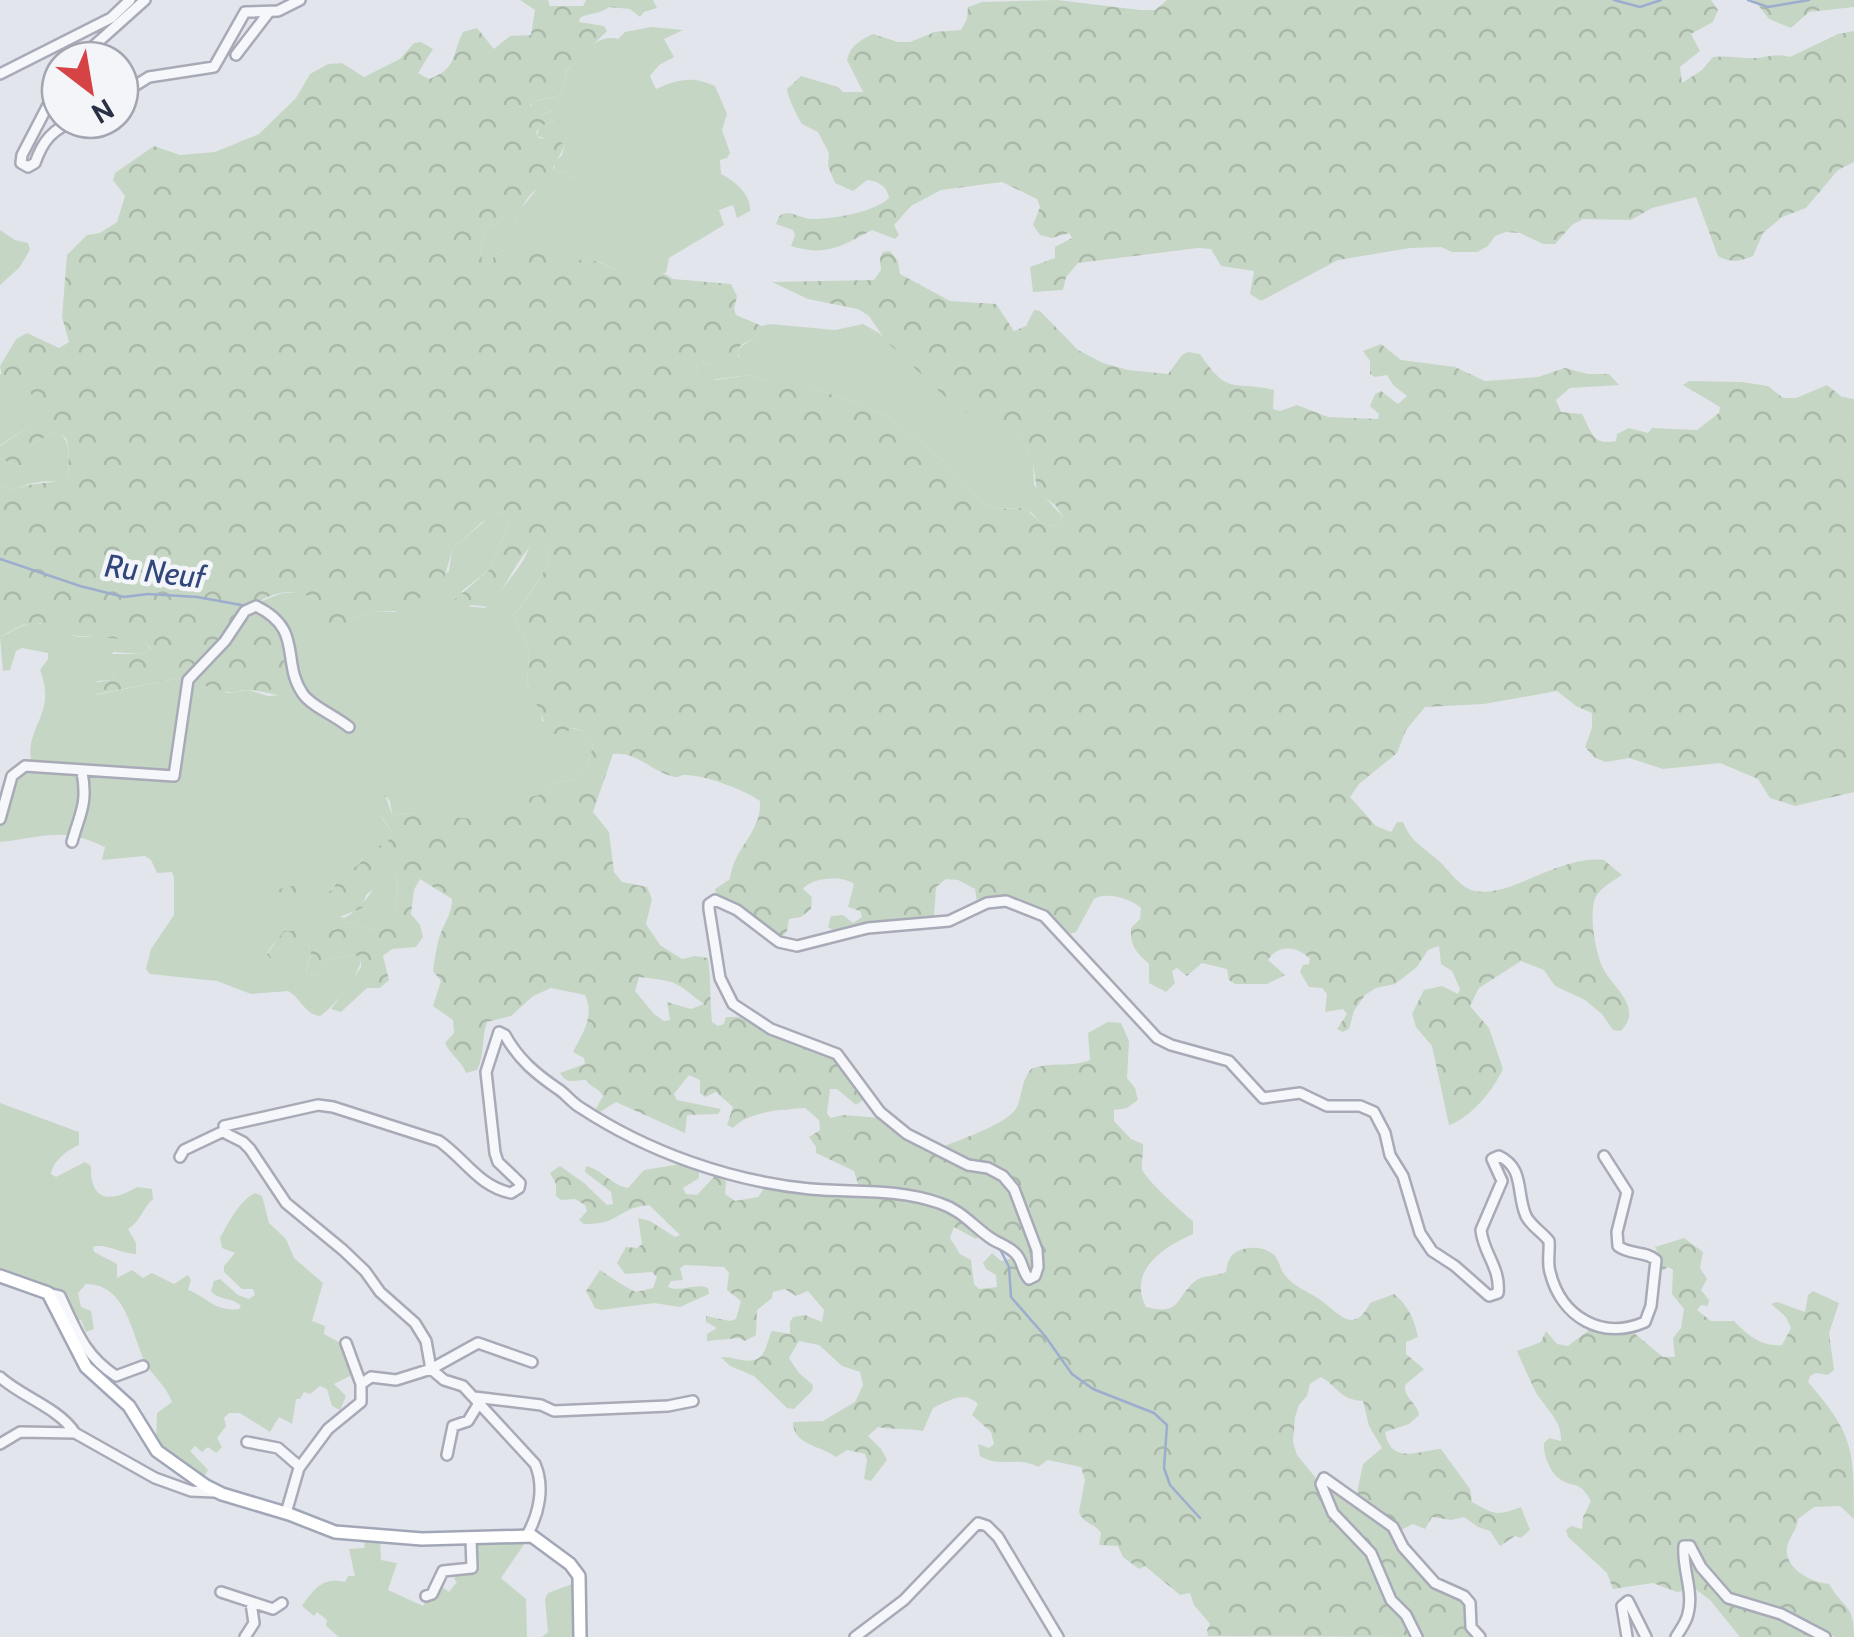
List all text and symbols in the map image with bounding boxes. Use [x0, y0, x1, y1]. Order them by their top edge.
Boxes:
north arrow [40, 40, 140, 140]
text: N [86, 92, 120, 131]
water label: Ru Neuf [103, 546, 210, 597]

